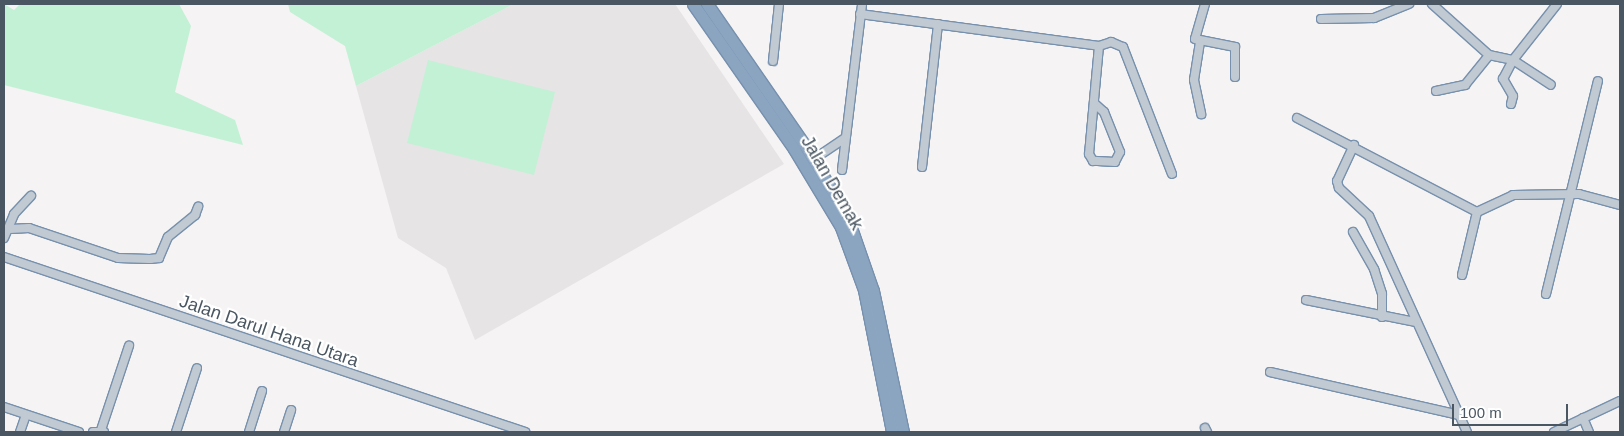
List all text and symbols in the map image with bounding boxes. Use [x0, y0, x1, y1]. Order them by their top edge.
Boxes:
street label: Jalan Demak [796, 132, 868, 234]
street label: Jalan Darul Hana Utara [177, 290, 361, 372]
scale bar [1454, 394, 1570, 426]
text: 100 m [1460, 404, 1502, 421]

